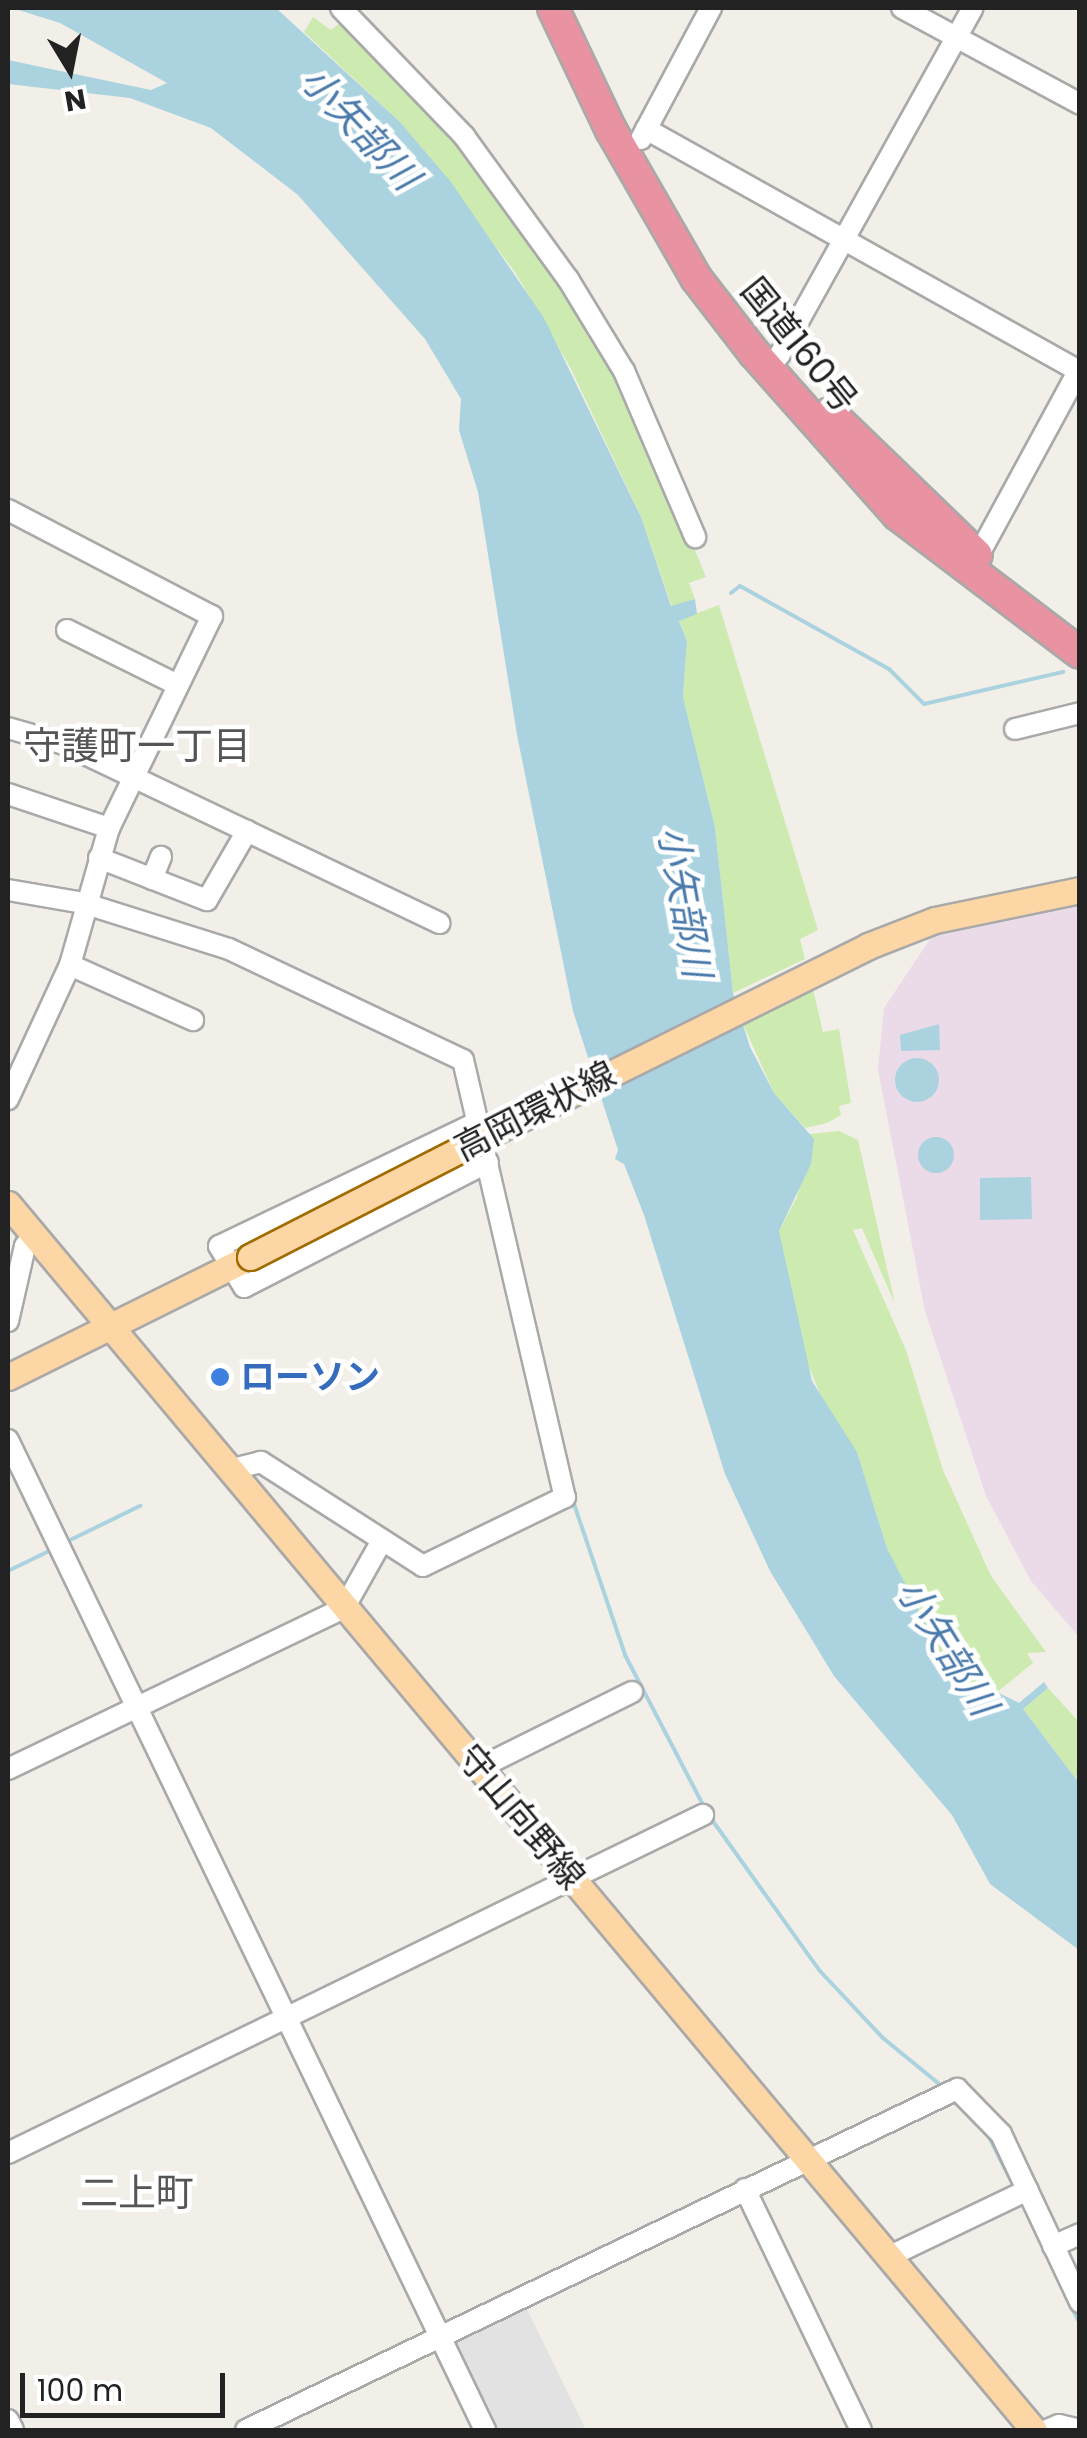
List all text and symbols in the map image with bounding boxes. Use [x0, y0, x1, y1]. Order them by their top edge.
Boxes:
north arrow [20, 20, 120, 120]
water label: 小矢部川 [291, 57, 429, 199]
text: N [62, 79, 89, 121]
street label: 国道160号 [732, 269, 866, 421]
district label: 守護町一丁目 [23, 723, 251, 769]
water label: 小矢部川 [649, 823, 721, 981]
street label: 高岡環状線 [448, 1053, 622, 1169]
place label: ローソン [240, 1356, 380, 1398]
marker: ローソン [209, 1366, 231, 1388]
water label: 小矢部川 [887, 1570, 1007, 1724]
street label: 守山向野線 [449, 1736, 593, 1898]
district label: 二上町 [80, 2170, 194, 2216]
scale bar [25, 2353, 230, 2415]
text: 100 m [37, 2369, 123, 2412]

